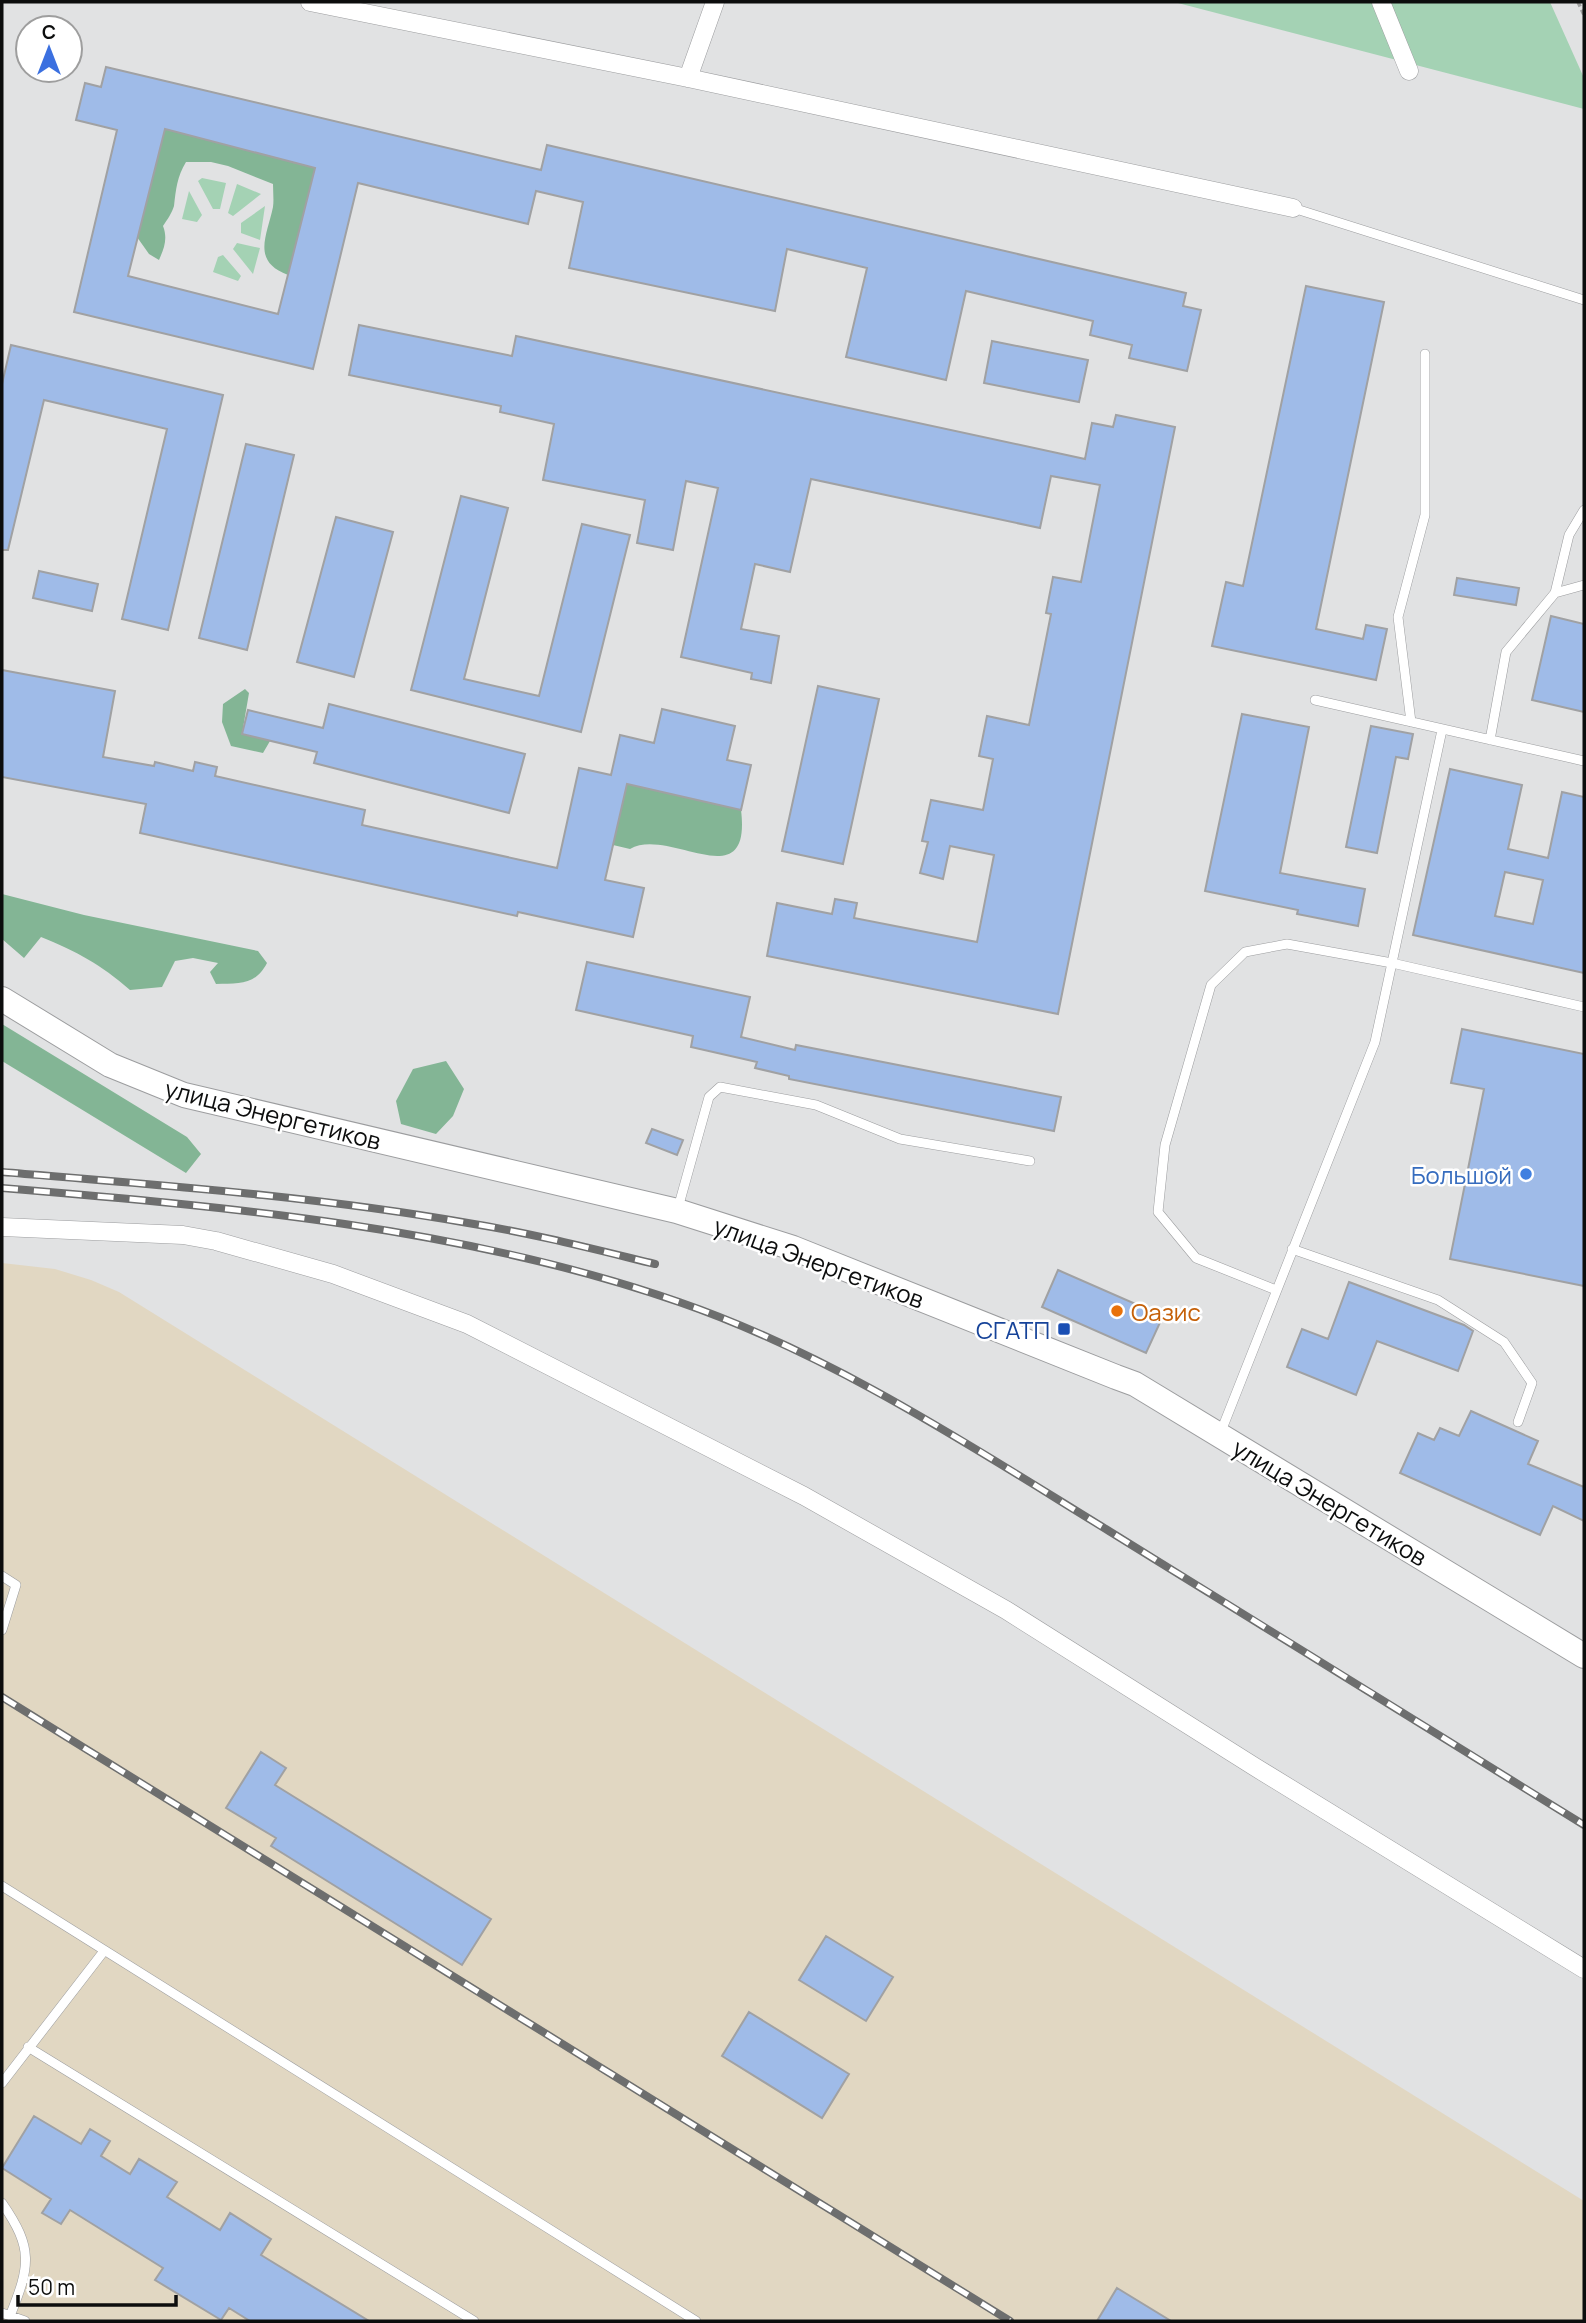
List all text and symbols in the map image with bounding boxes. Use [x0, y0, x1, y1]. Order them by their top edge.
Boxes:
north arrow [14, 14, 84, 84]
text: С [42, 19, 56, 45]
street label: улица Энергетиков [162, 1071, 385, 1157]
place label: Большой [1411, 1158, 1512, 1191]
marker: Большой [1518, 1166, 1534, 1182]
street label: улица Энергетиков [709, 1209, 929, 1315]
place label: Оазис [1131, 1295, 1201, 1328]
marker: Оазис [1109, 1303, 1125, 1319]
place label: СГАТП [976, 1313, 1050, 1346]
marker: СГАТП [1056, 1321, 1072, 1337]
street label: улица Энергетиков [1227, 1431, 1434, 1573]
scale bar [18, 2264, 175, 2308]
text: 50 m [28, 2273, 75, 2301]

